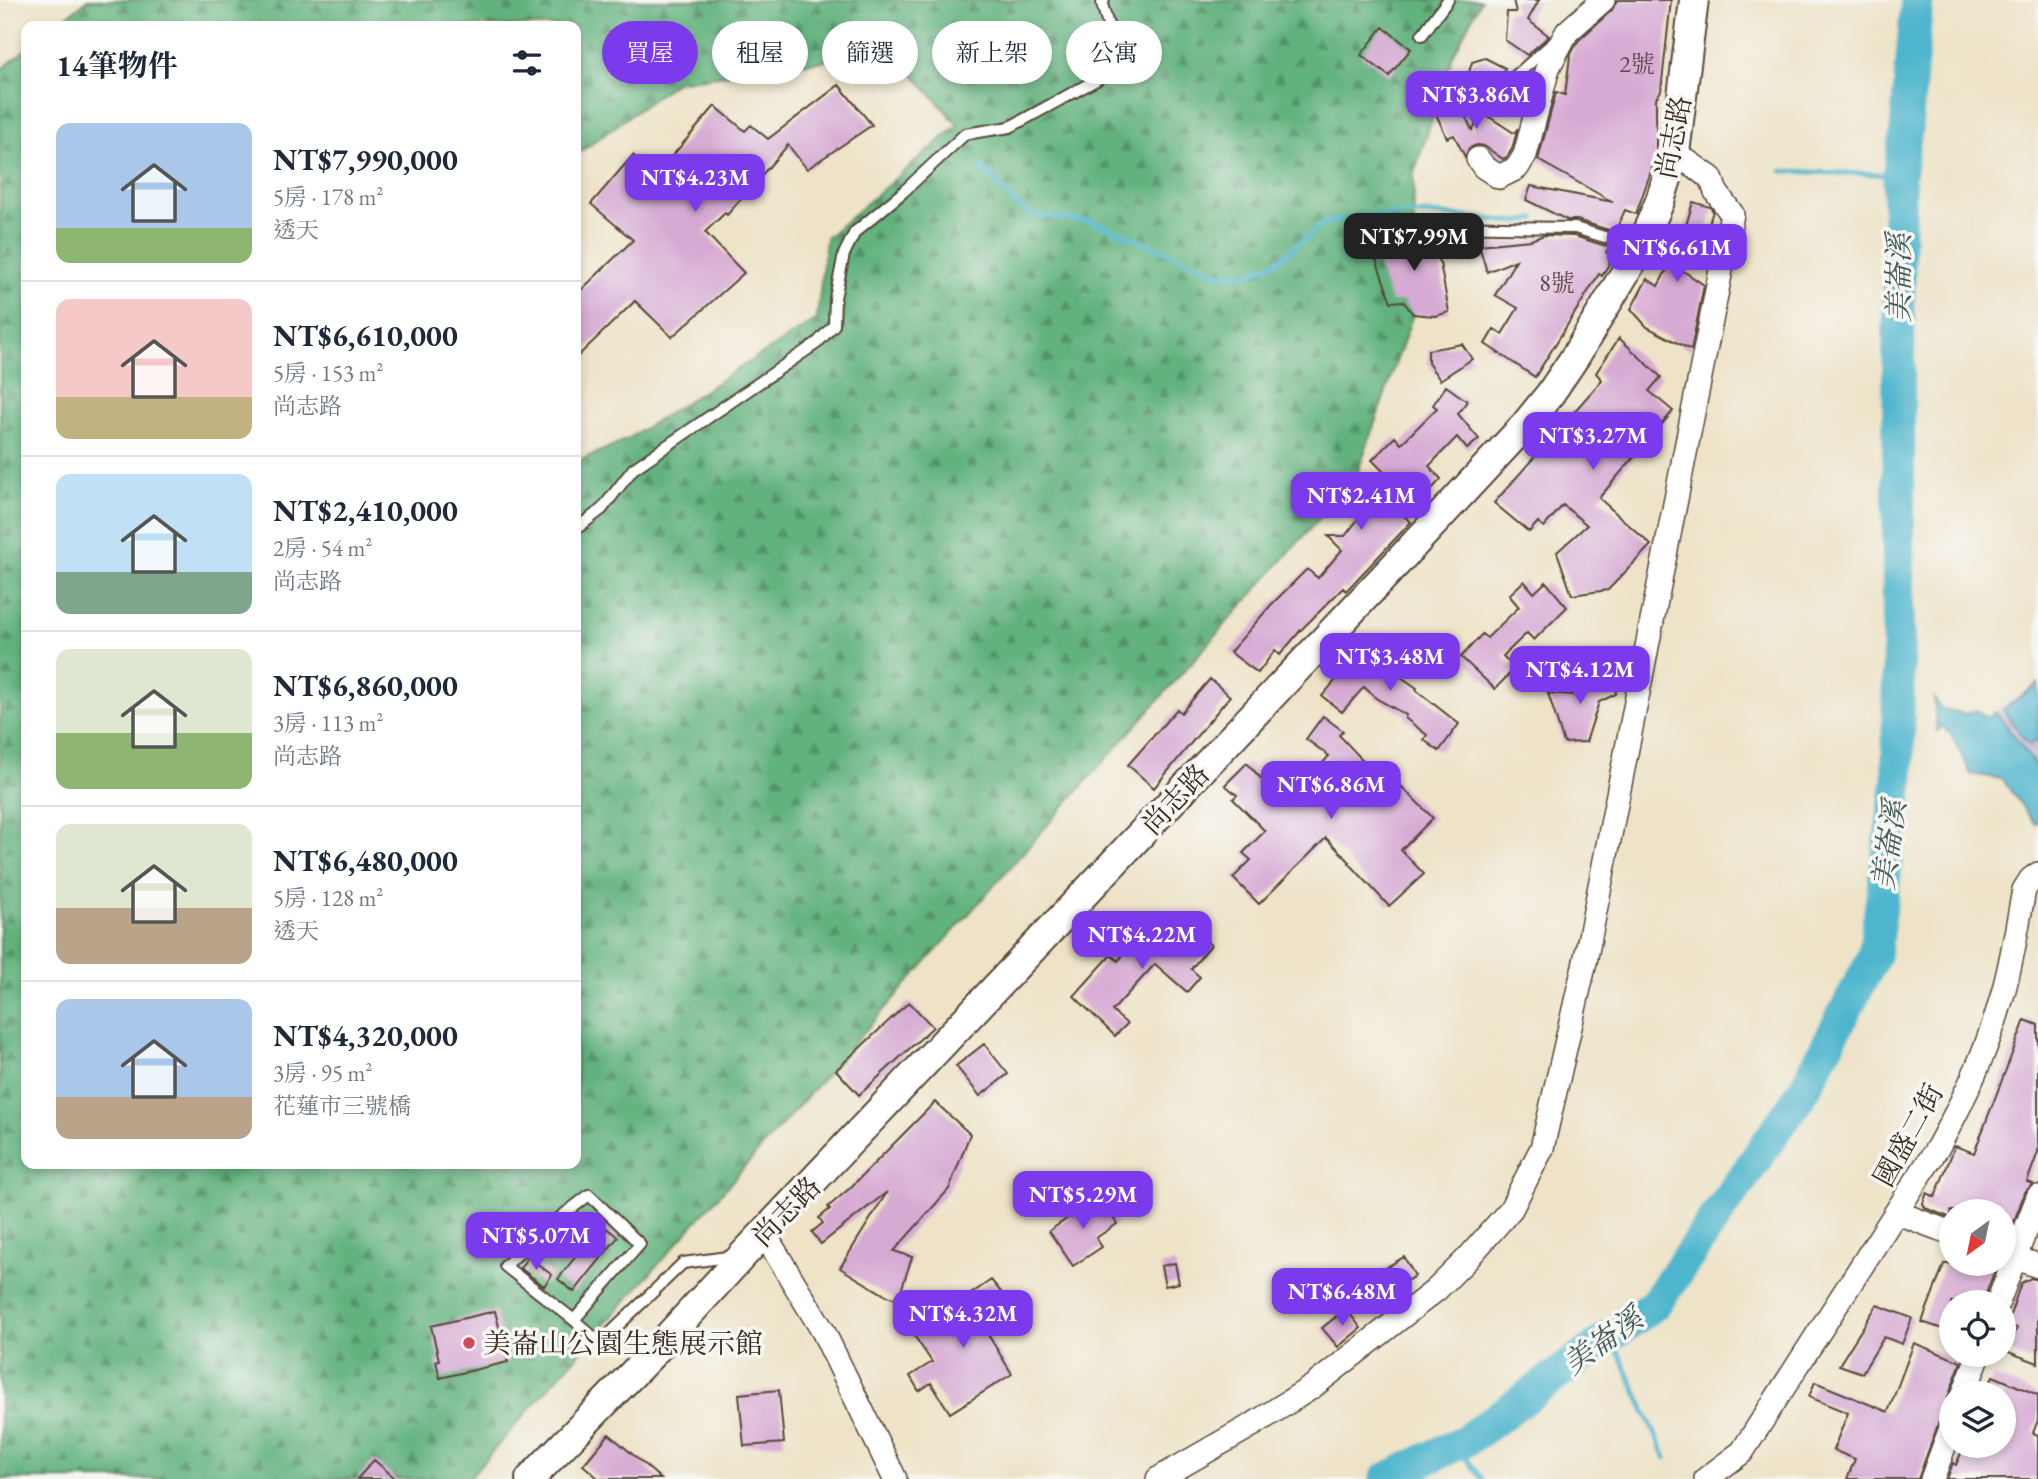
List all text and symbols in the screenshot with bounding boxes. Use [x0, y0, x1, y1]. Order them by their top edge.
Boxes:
chip: 買屋 [602, 21, 698, 84]
chip: 租屋 [712, 21, 808, 84]
chip: 篩選 [822, 21, 918, 84]
chip: 新上架 [932, 21, 1052, 84]
chip: 公寓 [1066, 21, 1162, 84]
icon: filters [508, 44, 546, 82]
text: 14筆物件 [56, 46, 178, 85]
house number: 2號 [1619, 48, 1655, 79]
pin: NT$3.86M [1404, 72, 1548, 131]
text: NT$3.86M [1422, 79, 1530, 109]
street label: 尚志路 [1647, 92, 1699, 182]
text: NT$7,990,000 [273, 140, 458, 179]
icon: home [112, 151, 196, 235]
pin: NT$4.23M [623, 154, 767, 214]
text: NT$4.23M [641, 162, 749, 192]
text: 5房 · 178 m² [273, 182, 383, 212]
pin: NT$7.99M [1342, 214, 1486, 273]
text: 透天 [273, 215, 319, 245]
text: NT$7.99M [1360, 221, 1468, 251]
pin: NT$6.61M [1605, 224, 1749, 284]
water label: 美崙溪 [1879, 230, 1918, 323]
text: NT$6.61M [1623, 232, 1731, 262]
house number: 8號 [1539, 267, 1575, 298]
text: NT$6,610,000 [273, 316, 458, 355]
icon: home [112, 327, 196, 411]
text: 5房 · 153 m² [273, 358, 383, 388]
text: 尚志路 [273, 391, 342, 421]
pin: NT$3.27M [1521, 412, 1665, 472]
text: NT$3.27M [1539, 420, 1647, 450]
pin: NT$2.41M [1289, 472, 1433, 532]
text: NT$2.41M [1307, 480, 1415, 510]
text: NT$2,410,000 [273, 491, 458, 530]
icon: home [112, 502, 196, 586]
text: 2房 · 54 m² [273, 533, 372, 563]
text: 尚志路 [273, 566, 342, 596]
pin: NT$3.48M [1318, 634, 1462, 693]
text: NT$3.48M [1336, 641, 1444, 671]
pin: NT$4.12M [1508, 646, 1652, 706]
text: NT$4.12M [1526, 654, 1634, 684]
text: NT$6,860,000 [273, 666, 458, 705]
icon: home [112, 677, 196, 761]
text: 3房 · 113 m² [273, 708, 383, 738]
text: 尚志路 [273, 741, 342, 771]
street label: 尚志路 [1133, 756, 1217, 842]
pin: NT$6.86M [1259, 762, 1403, 821]
text: NT$6.86M [1277, 769, 1385, 799]
water label: 美崙溪 [1863, 795, 1914, 892]
text: NT$6,480,000 [273, 841, 458, 880]
icon: home [112, 852, 196, 936]
text: 5房 · 128 m² [273, 883, 383, 913]
pin: NT$4.22M [1070, 912, 1214, 971]
text: 透天 [273, 916, 319, 946]
text: NT$4.22M [1088, 919, 1196, 949]
text: NT$4,320,000 [273, 1016, 458, 1055]
icon: home [112, 1027, 196, 1111]
text: 3房 · 95 m² [273, 1058, 372, 1088]
street label: 國盛二街 [1865, 1077, 1951, 1193]
text: 花蓮市三號橋 [273, 1091, 411, 1121]
street label: 尚志路 [744, 1168, 828, 1254]
pin: NT$5.29M [1011, 1172, 1155, 1231]
text: NT$5.29M [1029, 1179, 1137, 1209]
north arrow [1939, 1199, 2016, 1276]
map controls [1939, 1199, 2016, 1458]
pin: NT$5.07M [464, 1212, 608, 1272]
text: NT$5.07M [482, 1220, 590, 1250]
pin: NT$6.48M [1270, 1268, 1414, 1328]
text: NT$6.48M [1288, 1276, 1396, 1306]
pin: NT$4.32M [891, 1290, 1035, 1350]
button: locate [1939, 1290, 2016, 1367]
water label: 美崙溪 [1555, 1297, 1653, 1383]
text: NT$4.32M [909, 1298, 1017, 1328]
place label: 美崙山公園生態展示館 [483, 1325, 763, 1361]
marker: 美崙山公園生態展示館 [461, 1335, 477, 1351]
button: layers [1939, 1381, 2016, 1458]

